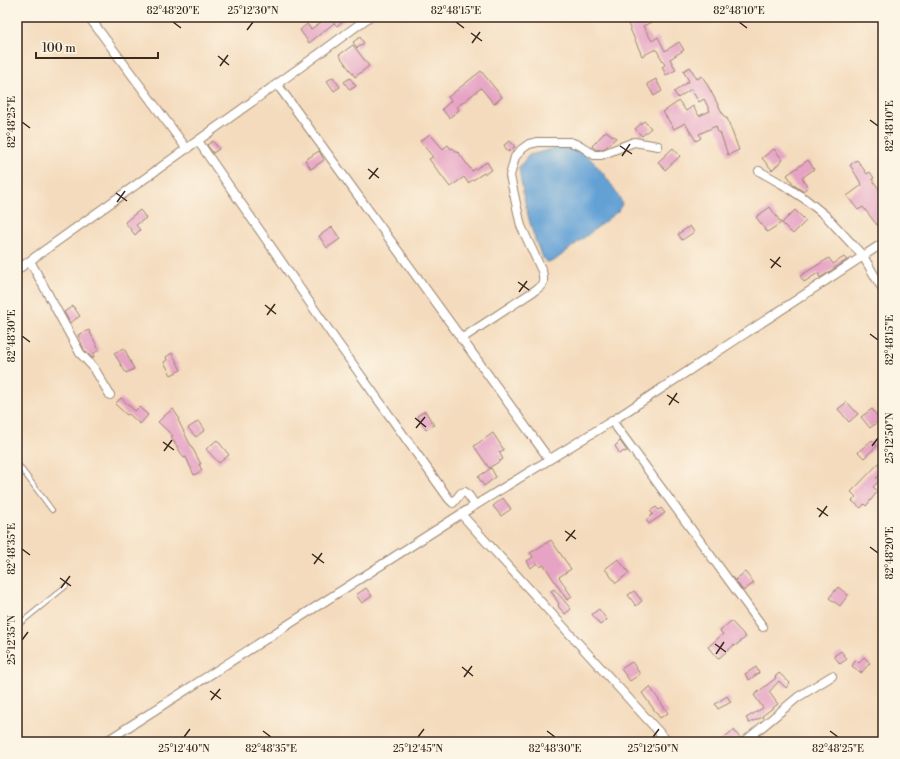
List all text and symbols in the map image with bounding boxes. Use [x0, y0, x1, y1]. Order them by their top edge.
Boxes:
text: 82°48'20"E [147, 5, 200, 17]
text: 25°12'30"N [228, 5, 279, 17]
text: 82°48'15"E [431, 5, 481, 17]
text: 82°48'10"E [713, 5, 765, 17]
scale bar [36, 34, 158, 60]
text: 100 m [42, 41, 76, 56]
text: 82°48'25"E [6, 96, 18, 148]
text: 82°48'10"E [884, 100, 896, 152]
text: 82°48'30"E [6, 310, 18, 362]
text: 82°48'15"E [884, 315, 896, 365]
text: 25°12'50"N [884, 412, 896, 463]
text: 82°48'35"E [6, 523, 18, 575]
text: 82°48'20"E [884, 526, 896, 579]
text: 25°12'35"N [6, 615, 18, 665]
text: 25°12'40"N [158, 743, 210, 755]
text: 82°48'35"E [245, 743, 297, 755]
text: 25°12'45"N [393, 743, 444, 755]
text: 82°48'30"E [529, 743, 581, 755]
text: 25°12'50"N [628, 743, 679, 755]
text: 82°48'25"E [812, 743, 864, 755]

